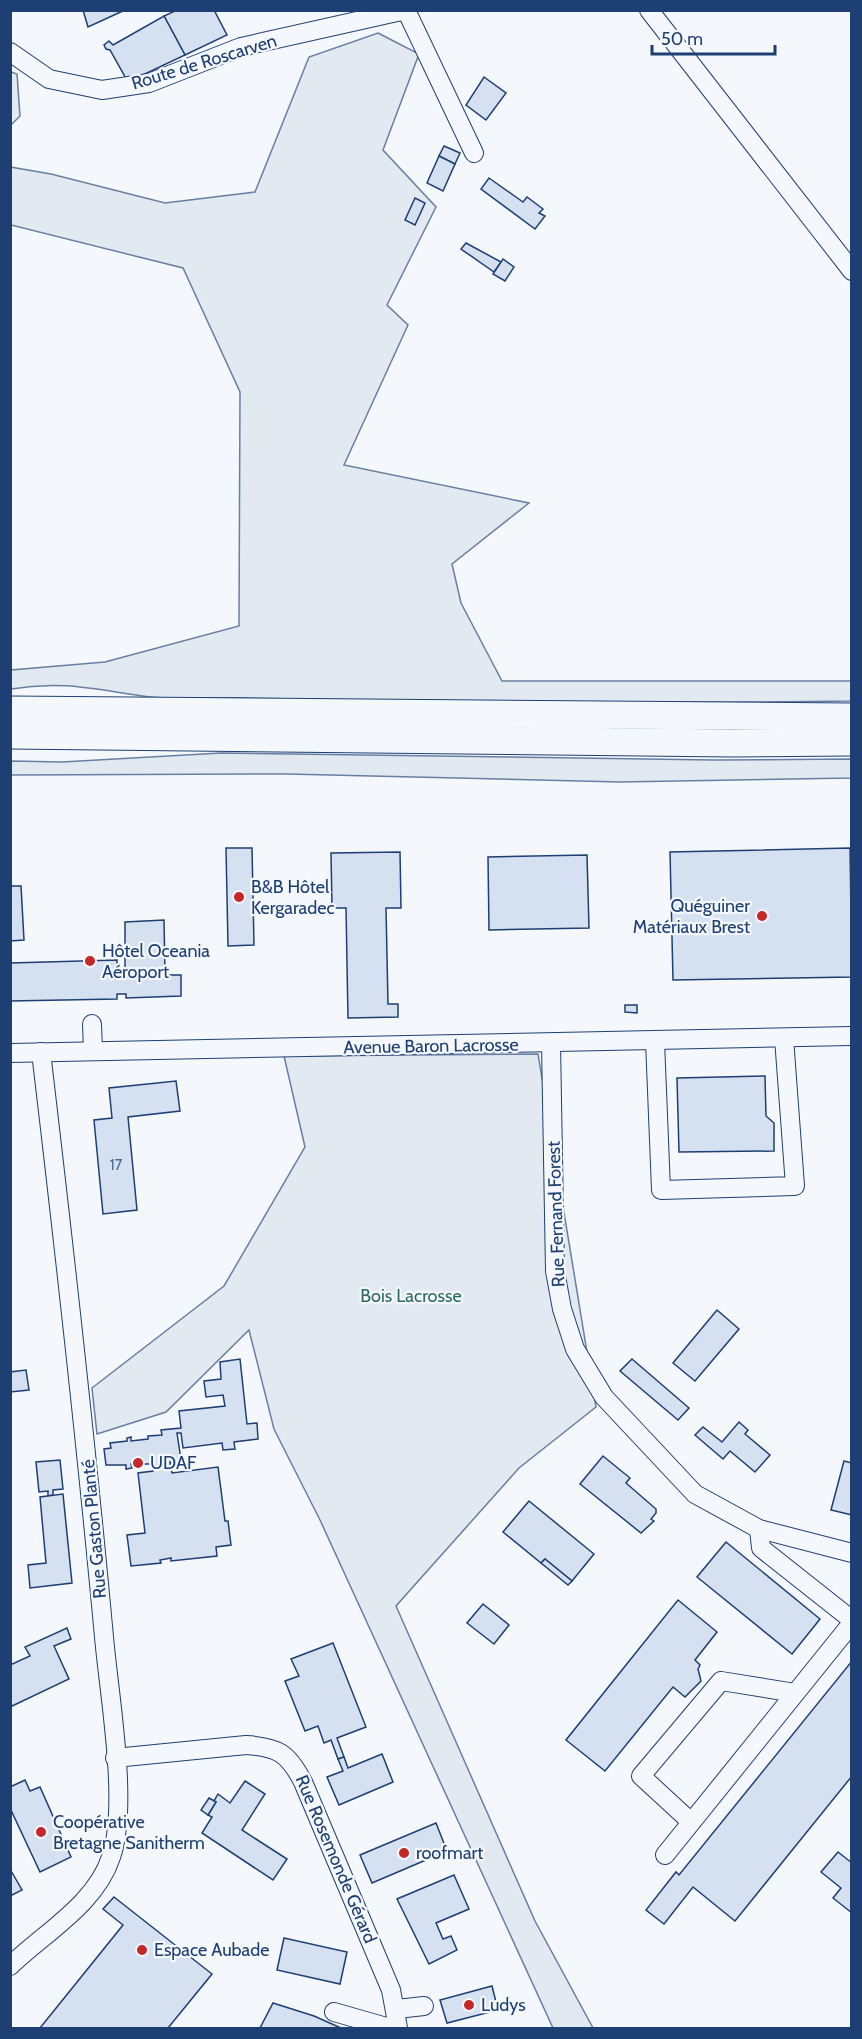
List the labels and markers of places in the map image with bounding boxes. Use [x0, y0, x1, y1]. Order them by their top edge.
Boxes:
place label: B&B Hôtel Kergaradec [251, 876, 335, 919]
marker: B&B Hôtel Kergaradec [232, 890, 246, 904]
place label: Quéguiner Matériaux Brest [633, 895, 750, 938]
marker: Quéguiner Matériaux Brest [755, 909, 769, 923]
place label: Hôtel Oceania Aéroport [102, 940, 210, 983]
marker: Hôtel Oceania Aéroport [83, 954, 97, 968]
place label: UDAF [150, 1452, 197, 1474]
marker: UDAF [131, 1456, 145, 1470]
place label: Coopérative Bretagne Sanitherm [53, 1811, 205, 1854]
marker: Coopérative Bretagne Sanitherm [34, 1825, 48, 1839]
place label: roofmart [416, 1842, 483, 1864]
marker: roofmart [397, 1846, 411, 1860]
place label: Espace Aubade [154, 1939, 269, 1961]
marker: Espace Aubade [135, 1943, 149, 1957]
place label: Ludys [481, 1994, 526, 2016]
marker: Ludys [462, 1998, 476, 2012]

